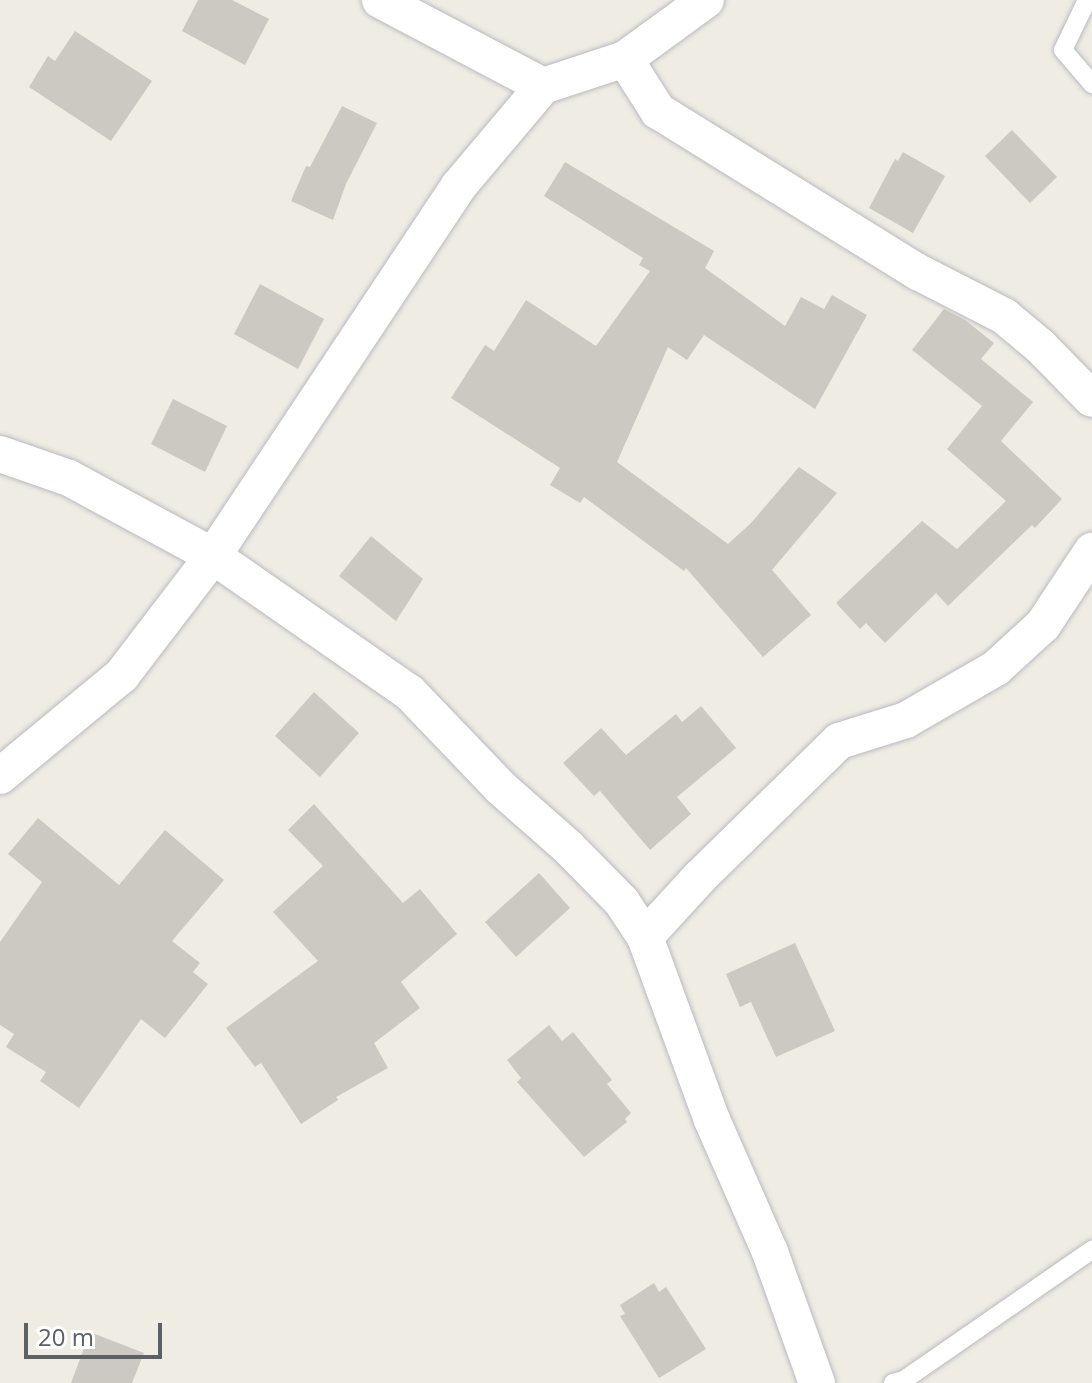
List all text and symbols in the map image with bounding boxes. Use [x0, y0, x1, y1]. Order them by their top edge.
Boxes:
scale bar [28, 1307, 166, 1357]
text: 20 m [38, 1320, 94, 1353]

